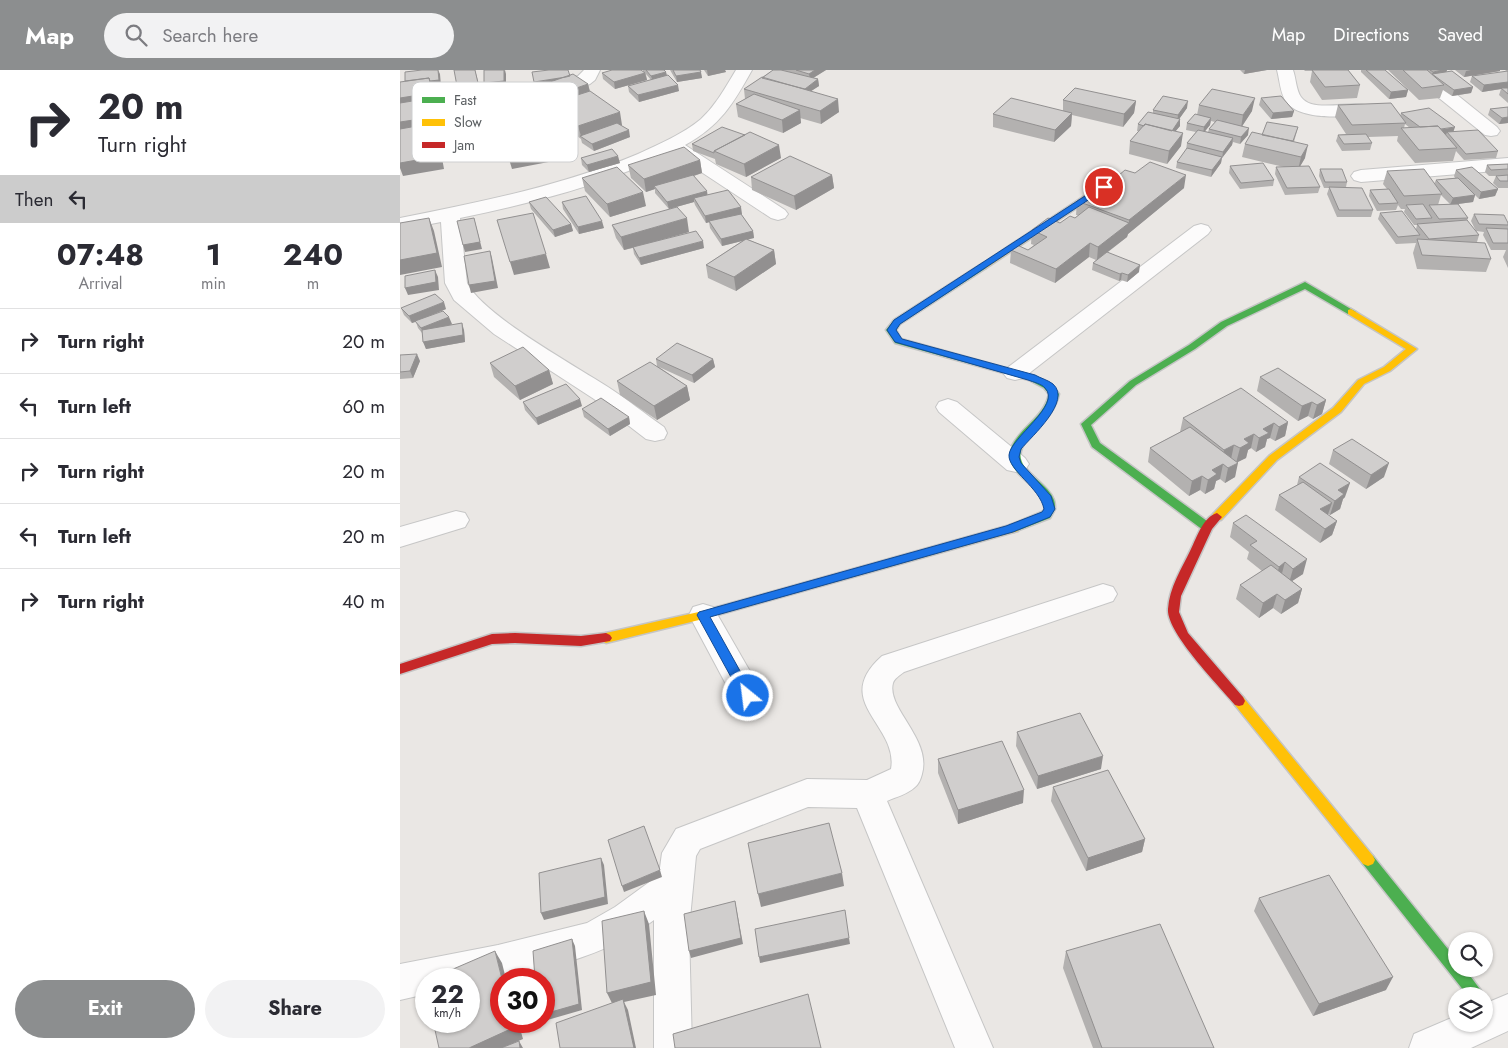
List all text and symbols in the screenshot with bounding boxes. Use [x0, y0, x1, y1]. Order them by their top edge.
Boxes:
search box [104, 13, 454, 58]
text: Map [25, 18, 74, 53]
icon: search [122, 21, 150, 49]
text: Search here [162, 22, 258, 49]
text: Map [1272, 22, 1305, 48]
text: Directions [1333, 22, 1409, 48]
text: Saved [1437, 22, 1483, 48]
text: 20 m [98, 82, 183, 132]
legend [412, 82, 578, 162]
icon: right [15, 90, 80, 155]
text: Fast [454, 90, 477, 110]
text: Slow [454, 112, 482, 132]
text: Turn right [98, 128, 186, 160]
text: Jam [452, 135, 475, 155]
pin [1083, 166, 1125, 208]
icon: arrive [1090, 173, 1118, 201]
icon: left [64, 185, 92, 213]
text: Then [15, 186, 54, 213]
text: 07:48 [57, 233, 144, 276]
text: 1 [206, 233, 221, 276]
text: 240 [283, 233, 343, 276]
text: Arrival [78, 272, 123, 295]
text: min [201, 272, 226, 295]
text: m [307, 272, 319, 295]
icon: right [15, 327, 43, 355]
text: Turn right [58, 328, 144, 355]
text: 20 m [342, 328, 385, 355]
icon: left [15, 392, 43, 420]
text: Turn left [58, 393, 131, 420]
text: 60 m [342, 393, 385, 420]
icon: right [15, 457, 43, 485]
text: Turn right [58, 458, 144, 485]
text: 20 m [342, 458, 385, 485]
icon: left [15, 522, 43, 550]
text: Turn left [58, 523, 131, 550]
text: 20 m [342, 523, 385, 550]
icon: right [15, 587, 43, 615]
text: Turn right [58, 588, 144, 615]
text: 40 m [342, 588, 385, 615]
position arrow [721, 669, 773, 721]
map controls [1448, 932, 1493, 1032]
button: search [1448, 932, 1493, 977]
speed limit sign: 30 [490, 968, 555, 1033]
text: 22 [431, 976, 464, 1012]
button: Exit [15, 980, 195, 1038]
button: Share [205, 980, 385, 1038]
button: layers [1448, 987, 1493, 1032]
text: km/h [434, 1004, 461, 1022]

